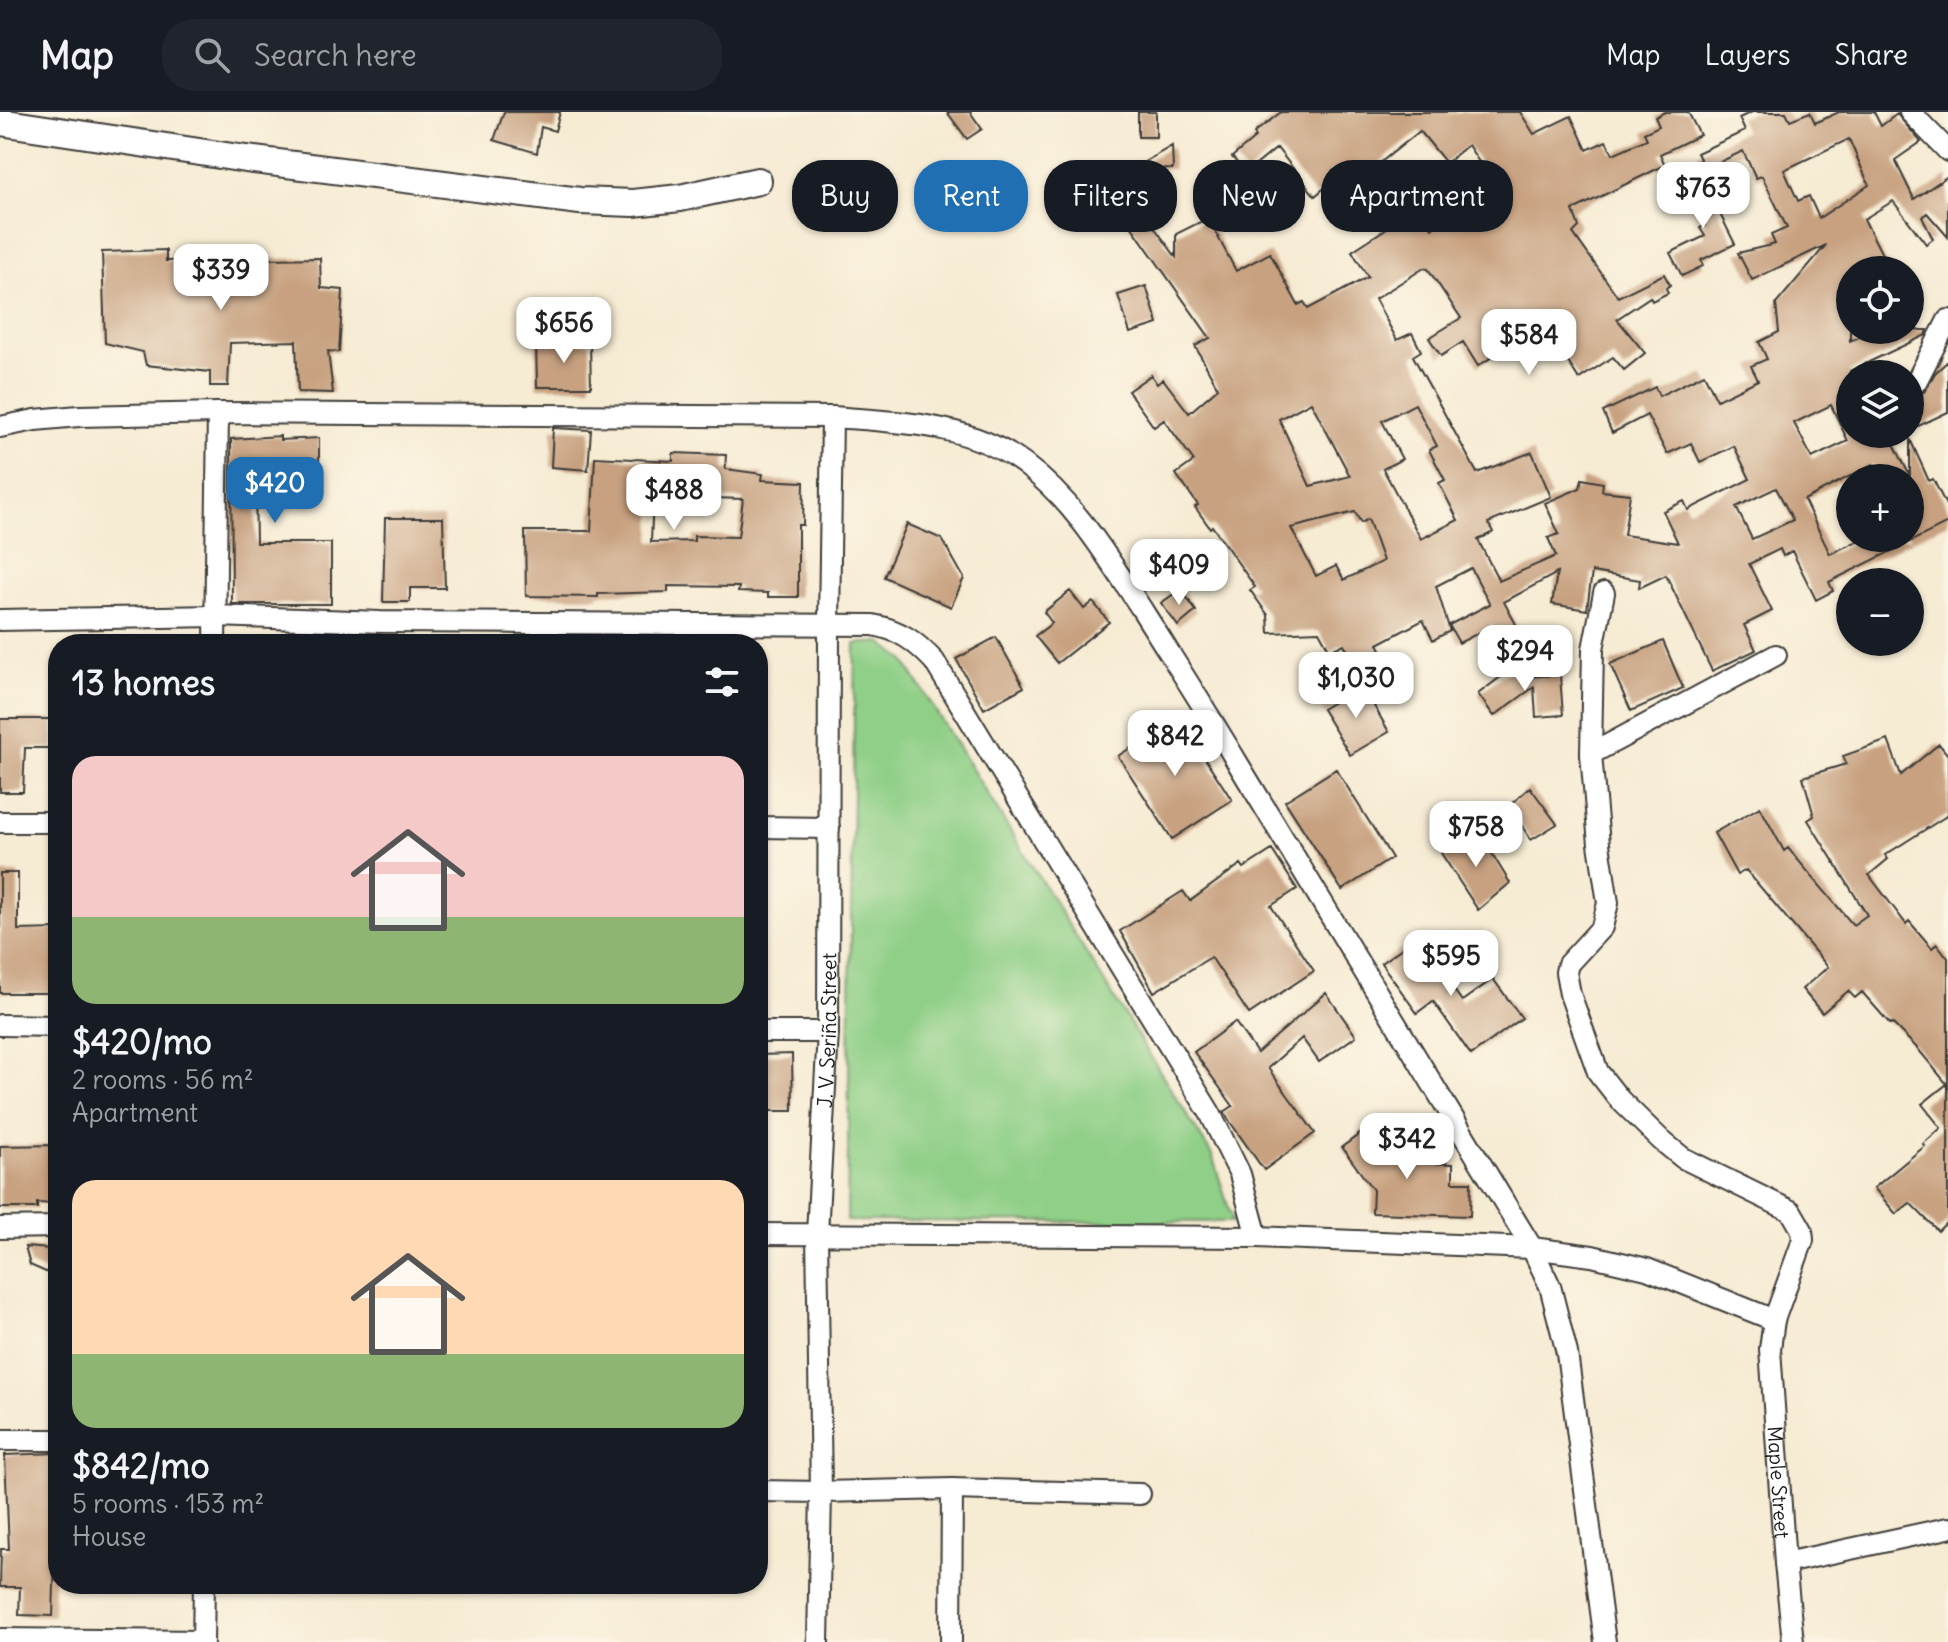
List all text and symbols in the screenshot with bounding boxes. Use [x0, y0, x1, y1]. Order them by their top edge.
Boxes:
search box [162, 19, 722, 91]
text: Map [40, 32, 114, 79]
icon: search [190, 33, 234, 77]
text: Search here [254, 36, 417, 74]
text: Map [1606, 37, 1661, 73]
text: Layers [1705, 37, 1791, 73]
text: Share [1835, 37, 1908, 73]
chip: Buy [792, 160, 898, 232]
chip: Rent [914, 160, 1028, 232]
chip: Filters [1044, 160, 1177, 232]
chip: New [1193, 160, 1305, 232]
chip: Apartment [1321, 160, 1513, 232]
pin: $763 [1656, 162, 1750, 230]
text: $763 [1675, 171, 1731, 204]
pin: $339 [174, 244, 268, 312]
text: $339 [192, 253, 250, 286]
map controls [1836, 256, 1924, 656]
button: locate [1836, 256, 1924, 344]
pin: $656 [517, 297, 611, 365]
text: $656 [534, 306, 594, 339]
pin: $584 [1482, 309, 1576, 377]
text: $584 [1499, 318, 1559, 351]
button: layers [1836, 360, 1924, 448]
pin: $420 [228, 457, 322, 525]
pin: $488 [627, 464, 721, 532]
button: + [1836, 464, 1924, 552]
text: $420 [245, 466, 305, 499]
text: $488 [644, 473, 704, 506]
pin: $409 [1132, 539, 1226, 607]
text: $409 [1148, 548, 1210, 581]
button: − [1836, 568, 1924, 656]
pin: $294 [1478, 625, 1572, 693]
text: $294 [1496, 634, 1554, 667]
pin: $1,030 [1291, 652, 1421, 720]
icon: filters [700, 660, 744, 704]
text: 13 homes [72, 661, 215, 704]
text: $1,030 [1317, 661, 1395, 694]
pin: $842 [1128, 710, 1222, 778]
text: $842 [1146, 719, 1204, 752]
pin: $758 [1429, 801, 1523, 869]
icon: home [336, 808, 480, 952]
text: $758 [1447, 810, 1505, 843]
pin: $595 [1404, 930, 1498, 998]
text: $595 [1421, 939, 1481, 972]
street label: J. V. Seriña Street [811, 952, 841, 1109]
text: $420/mo [72, 1020, 212, 1063]
text: 2 rooms · 56 m² [72, 1063, 253, 1096]
text: Apartment [72, 1096, 198, 1129]
pin: $342 [1360, 1113, 1454, 1181]
text: $342 [1378, 1122, 1436, 1155]
icon: home [336, 1232, 480, 1376]
street label: Maple Street [1763, 1425, 1796, 1539]
text: $842/mo [72, 1444, 210, 1487]
text: 5 rooms · 153 m² [72, 1487, 264, 1520]
text: House [72, 1520, 146, 1553]

